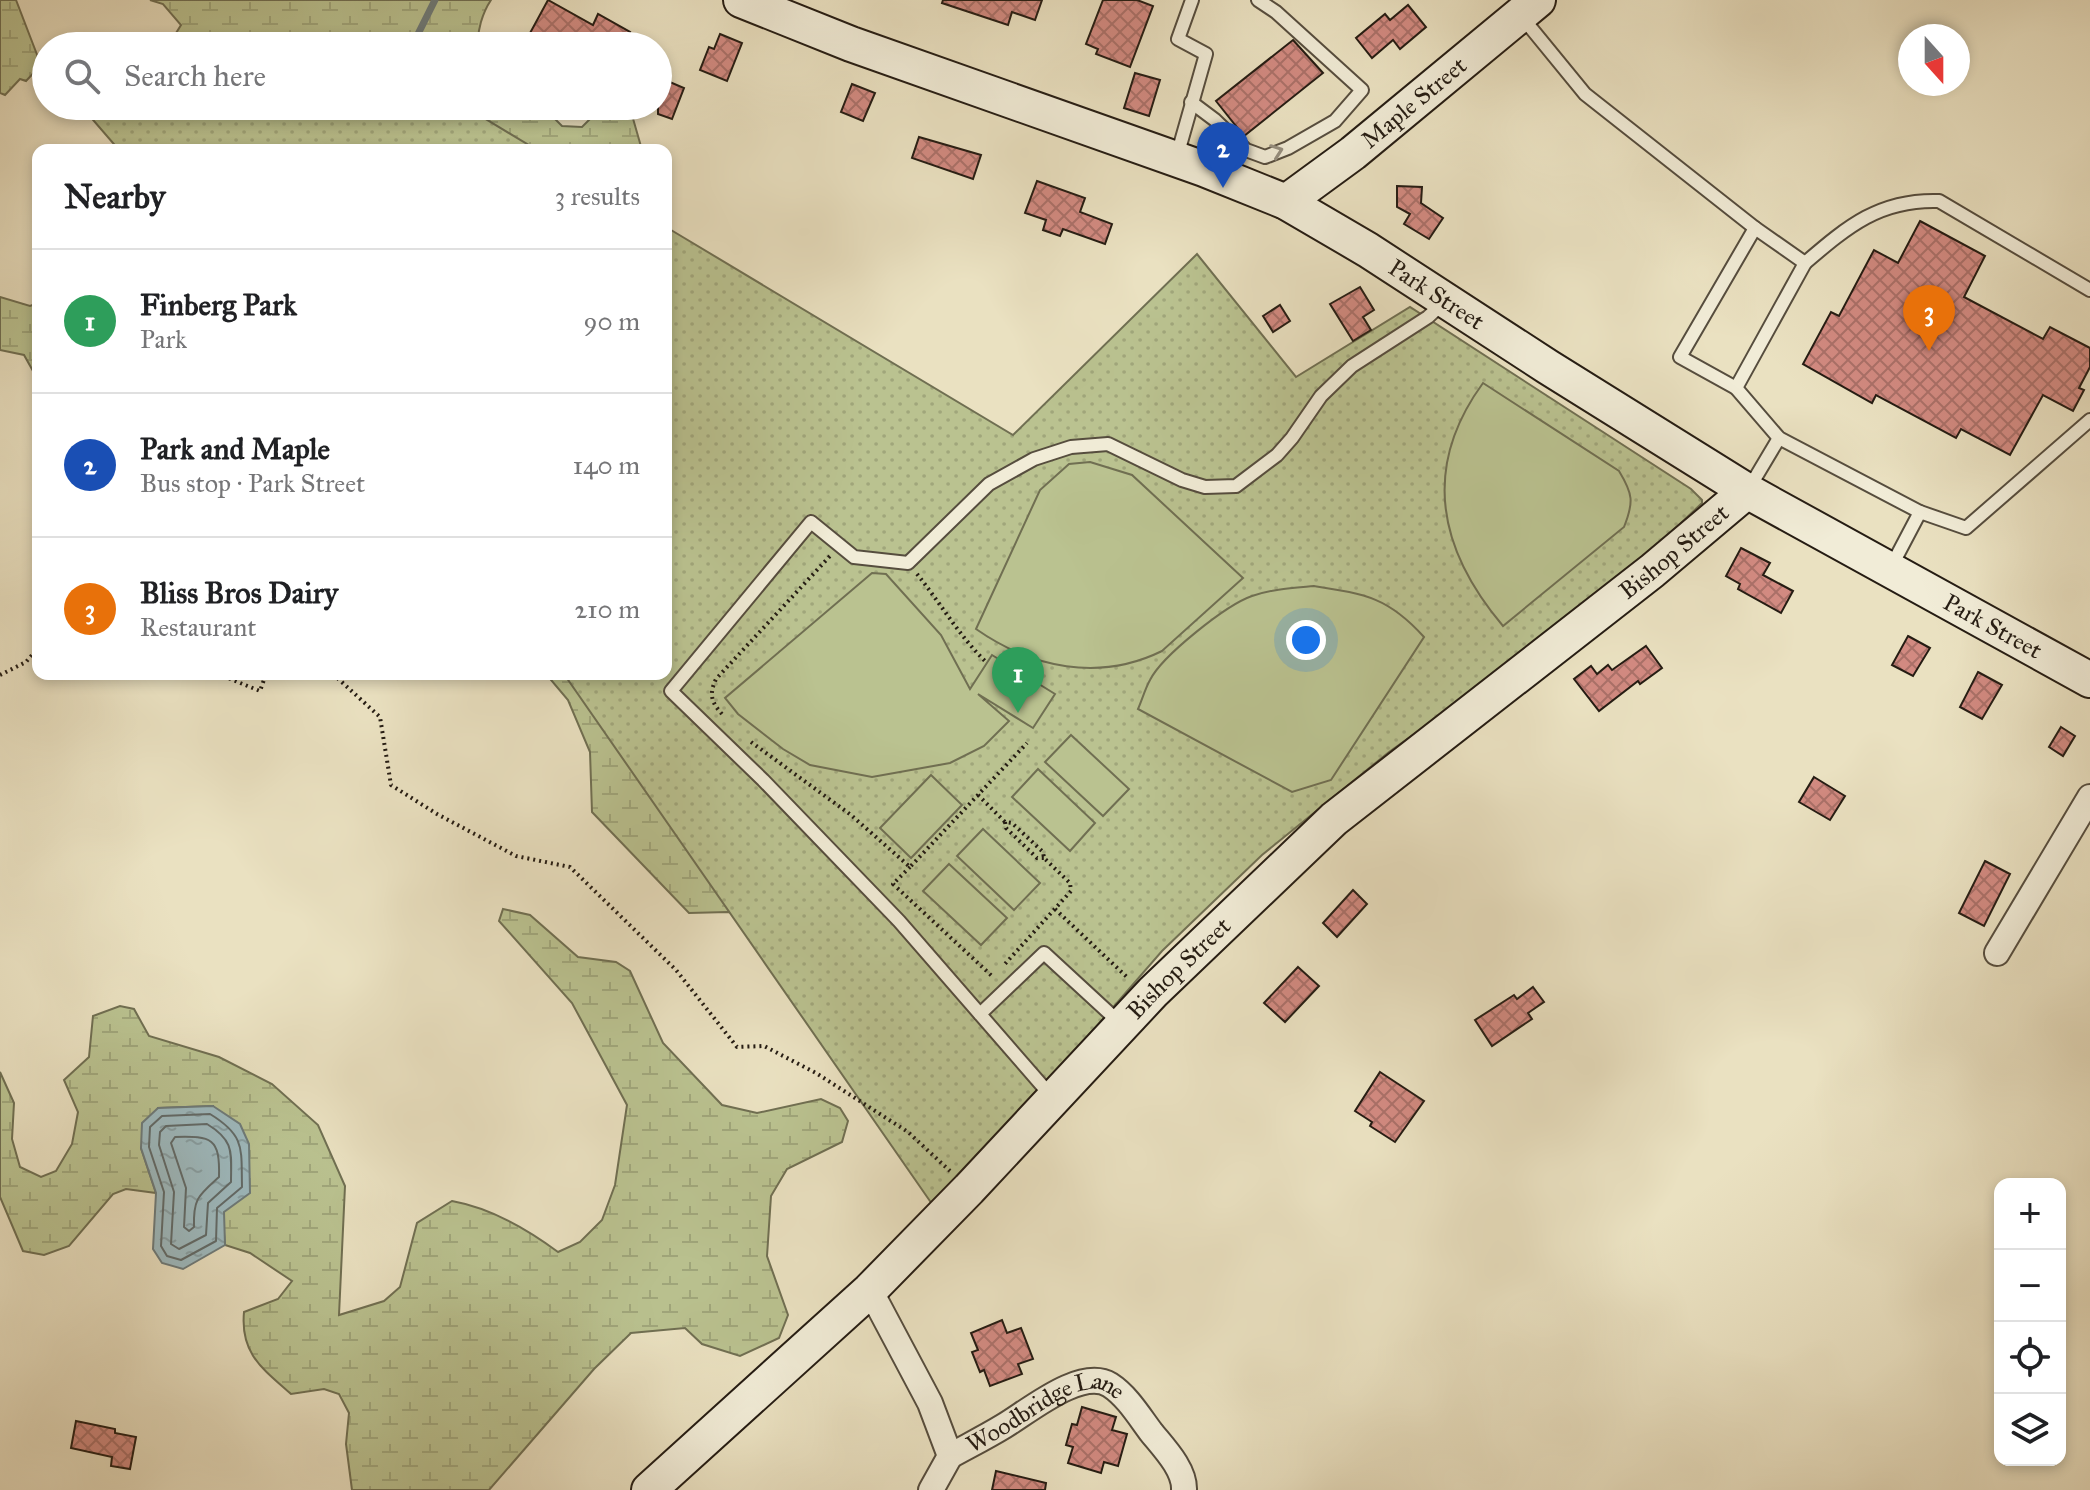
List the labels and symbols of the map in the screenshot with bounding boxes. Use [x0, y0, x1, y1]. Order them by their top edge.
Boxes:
north arrow [1898, 24, 1970, 96]
street label: Maple Street [1355, 50, 1473, 155]
pin: 2 [1197, 122, 1249, 188]
one-way arrow [1269, 145, 1283, 161]
street label: Park Street [1383, 252, 1490, 337]
pin: 3 [1903, 285, 1955, 351]
street label: Bishop Street [1613, 497, 1736, 606]
street label: Park Street [1938, 587, 2048, 666]
your location [1286, 620, 1326, 660]
pin: 1 [992, 647, 1044, 713]
street label: Bishop Street [1120, 911, 1237, 1025]
street label: Woodbridge Lane [961, 1365, 1132, 1459]

